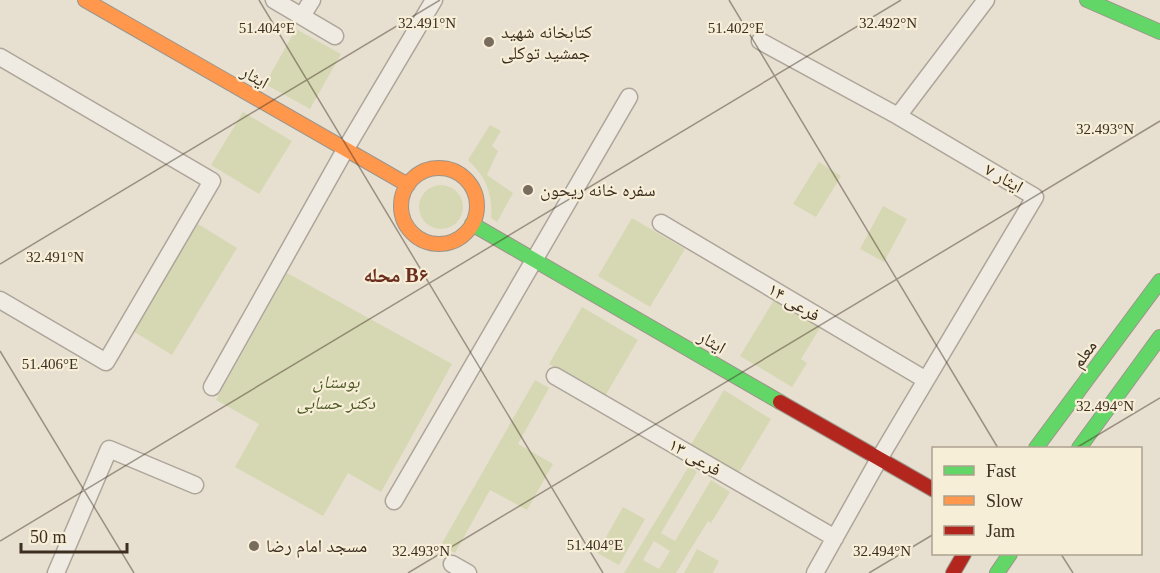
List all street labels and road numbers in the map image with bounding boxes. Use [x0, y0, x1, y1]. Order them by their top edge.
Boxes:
street label: ایثار [237, 61, 272, 93]
street label: ایثار ۷ [981, 159, 1027, 197]
street label: فرعی ۱۴ [764, 279, 824, 326]
street label: ایثار [694, 326, 729, 358]
street label: معلم [1067, 336, 1102, 373]
street label: فرعی ۱۳ [665, 434, 725, 481]

